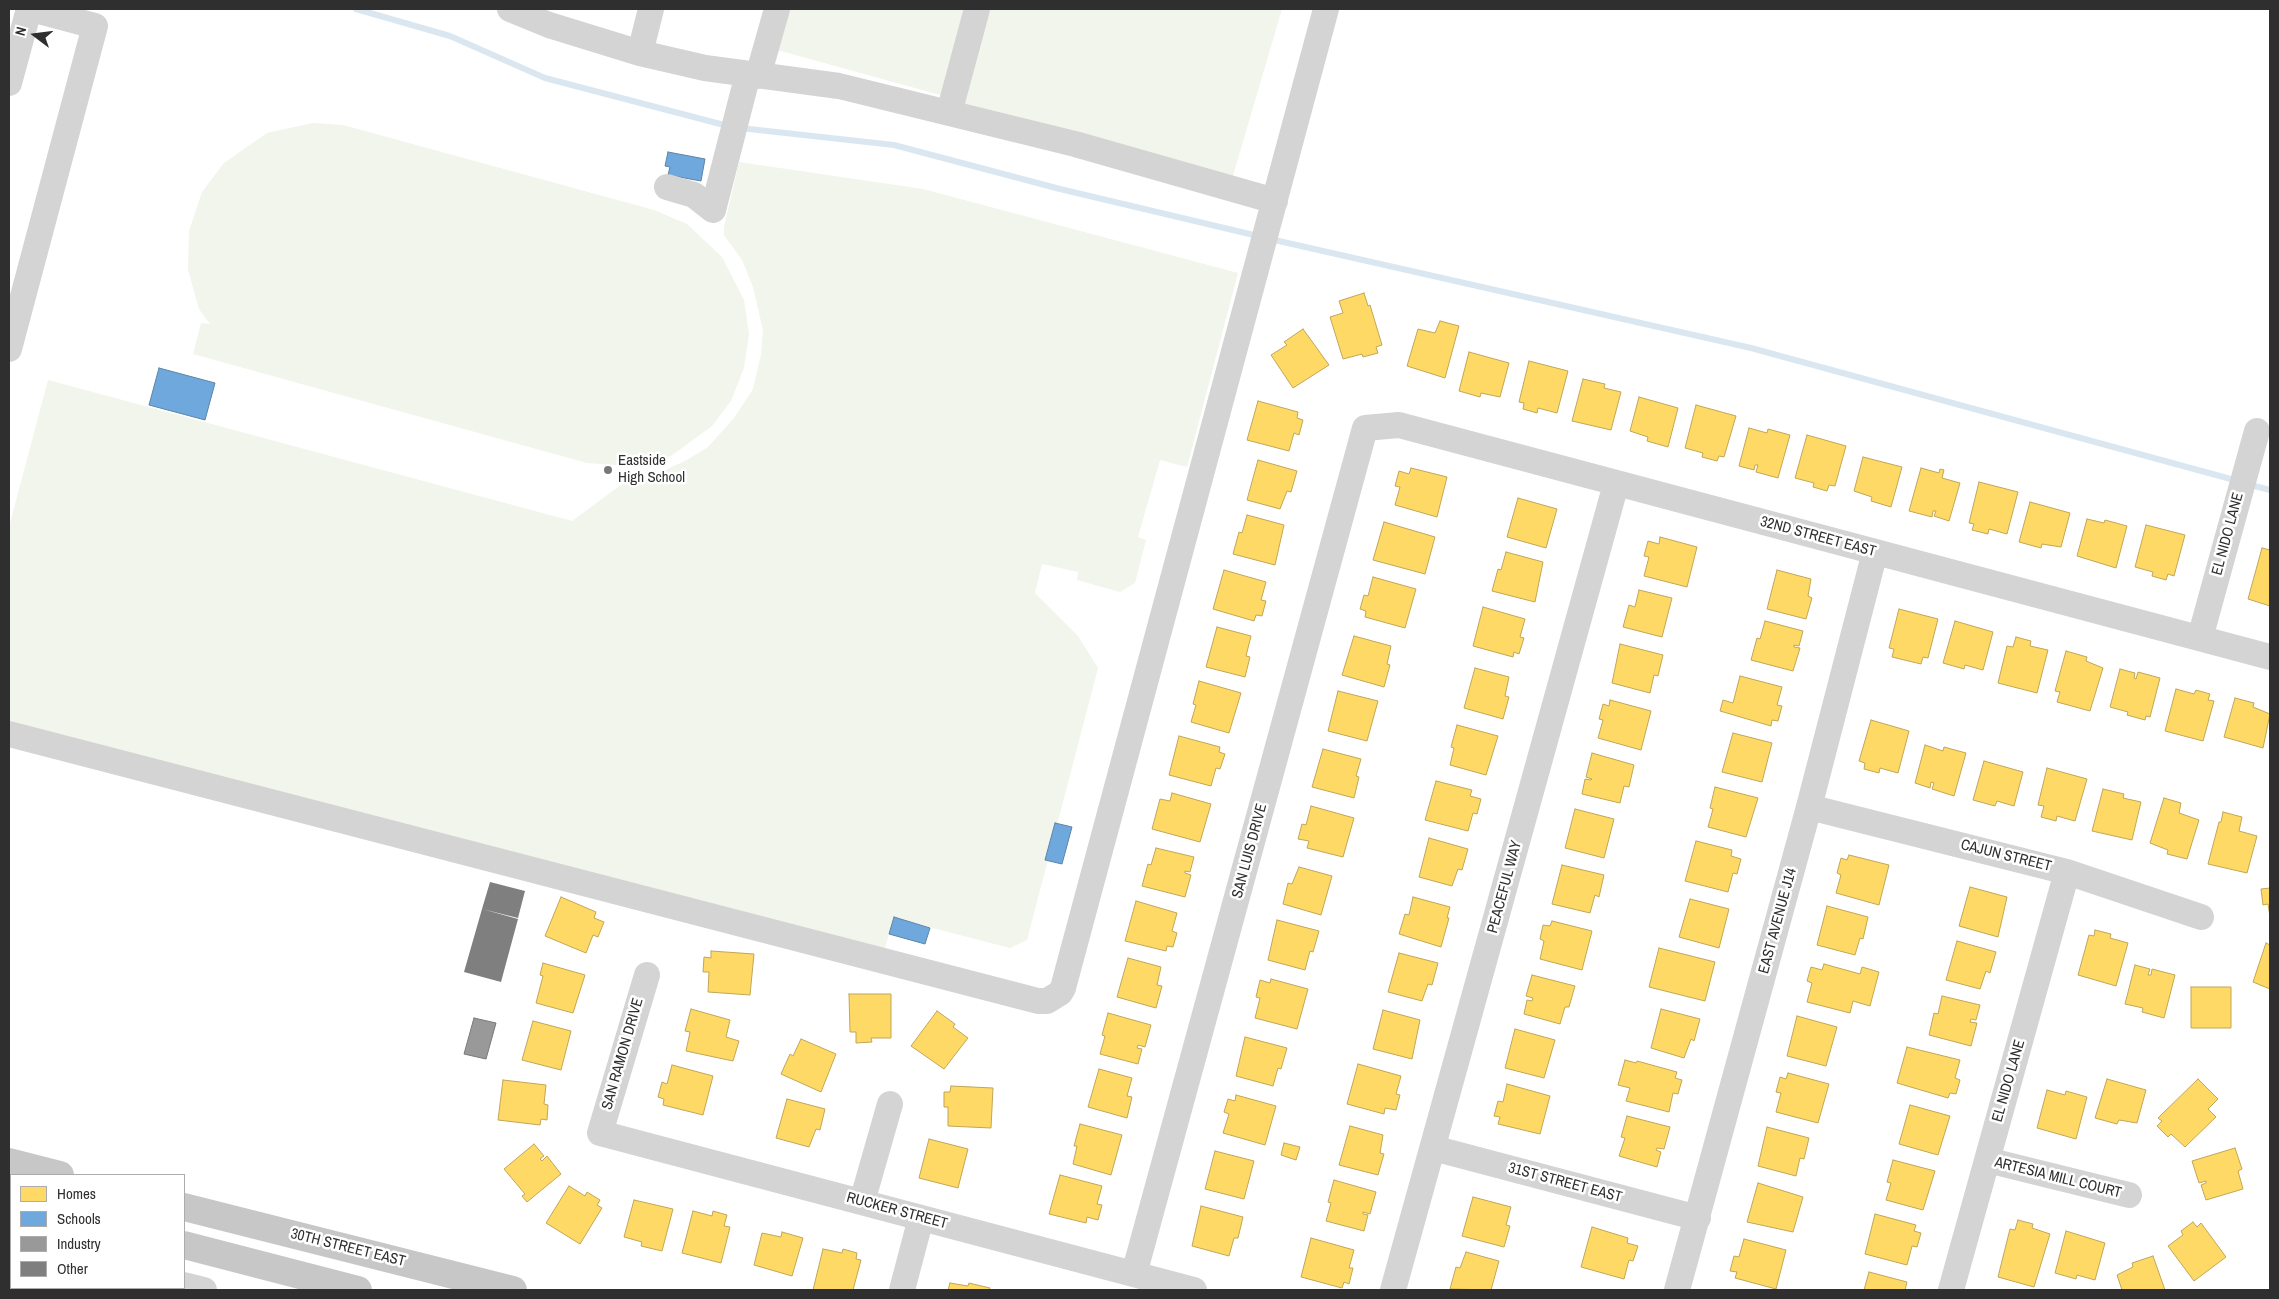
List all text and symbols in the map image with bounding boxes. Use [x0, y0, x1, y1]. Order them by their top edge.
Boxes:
north arrow [10, 10, 60, 60]
text: N [11, 25, 30, 37]
place label: Eastside High School [618, 452, 685, 487]
marker: Eastside High School [602, 464, 614, 476]
street label: EL NIDO LANE [2208, 491, 2248, 577]
street label: 32ND STREET EAST [1758, 513, 1878, 561]
street label: SAN LUIS DRIVE [1229, 802, 1271, 900]
street label: CAJUN STREET [1959, 836, 2053, 876]
street label: PEACEFUL WAY [1484, 839, 1526, 935]
street label: EAST AVENUE J14 [1755, 866, 1801, 976]
street label: SAN RAMON DRIVE [598, 996, 648, 1112]
street label: EL NIDO LANE [1989, 1038, 2029, 1124]
street label: ARTESIA MILL COURT [1993, 1154, 2123, 1202]
street label: 31ST STREET EAST [1506, 1159, 1624, 1207]
legend [10, 1174, 185, 1289]
text: Homes [57, 1183, 96, 1204]
street label: RUCKER STREET [845, 1189, 949, 1233]
text: Schools [57, 1208, 101, 1229]
street label: 30TH STREET EAST [289, 1225, 407, 1271]
text: Industry [57, 1233, 101, 1254]
text: Other [57, 1258, 88, 1279]

